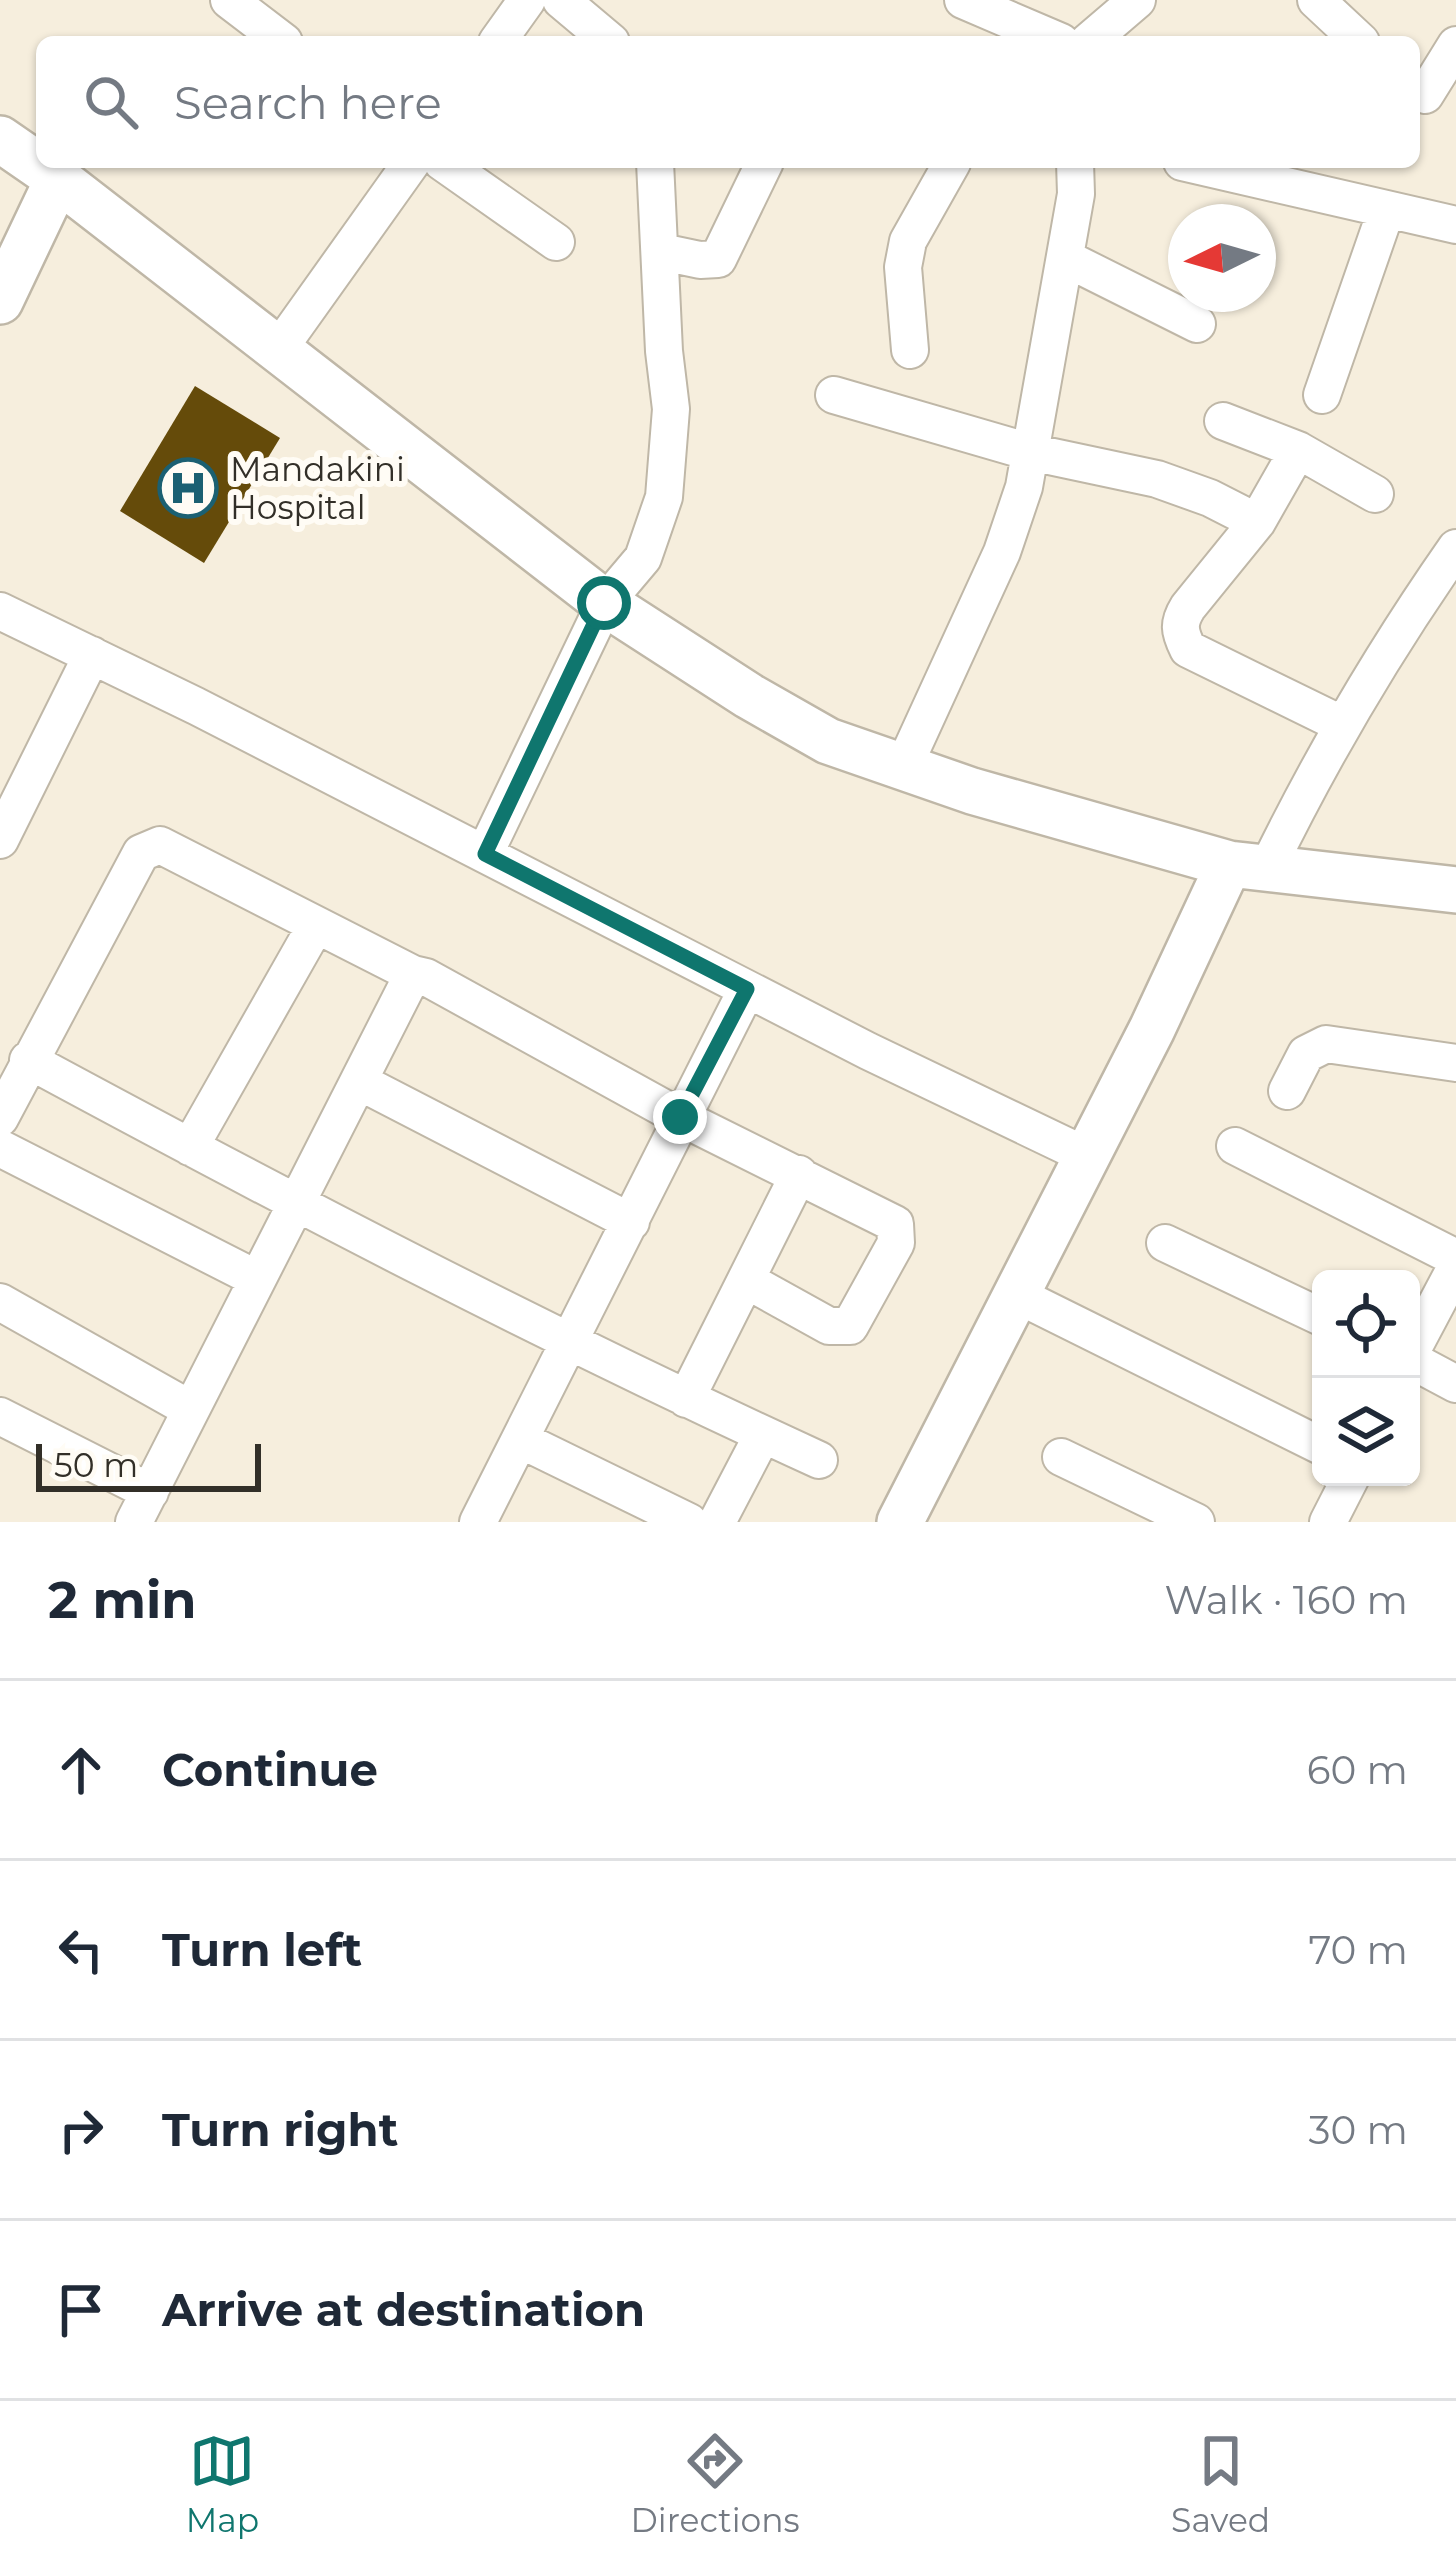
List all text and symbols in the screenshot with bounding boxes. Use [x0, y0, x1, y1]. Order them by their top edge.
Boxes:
search box [36, 36, 1420, 168]
icon: search [78, 69, 144, 135]
text: Search here [174, 75, 442, 130]
north arrow [1168, 204, 1276, 312]
place label: Mandakini Hospital [230, 449, 405, 527]
hospital icon: Mandakini Hospital [157, 457, 219, 519]
route start [577, 576, 631, 630]
route end [653, 1090, 707, 1144]
map controls [1312, 1270, 1420, 1486]
button: locate [1312, 1270, 1420, 1378]
button: layers [1312, 1378, 1420, 1486]
scale bar [36, 1438, 261, 1491]
text: 50 m [54, 1445, 138, 1485]
text: 2 min [48, 1569, 197, 1631]
text: Walk · 160 m [1164, 1576, 1408, 1624]
icon: ahead [48, 1737, 114, 1803]
text: Continue [162, 1742, 378, 1797]
text: 60 m [1307, 1746, 1408, 1794]
icon: left [48, 1917, 114, 1983]
text: Turn left [162, 1922, 362, 1977]
text: 70 m [1308, 1926, 1408, 1974]
icon: right [48, 2097, 114, 2163]
text: Turn right [162, 2102, 398, 2157]
text: 30 m [1309, 2106, 1408, 2154]
icon: arrive [48, 2277, 114, 2343]
text: Arrive at destination [162, 2282, 645, 2337]
tab: Map [186, 2428, 259, 2540]
tab: Directions [631, 2428, 800, 2540]
tab: Saved [1171, 2428, 1270, 2540]

